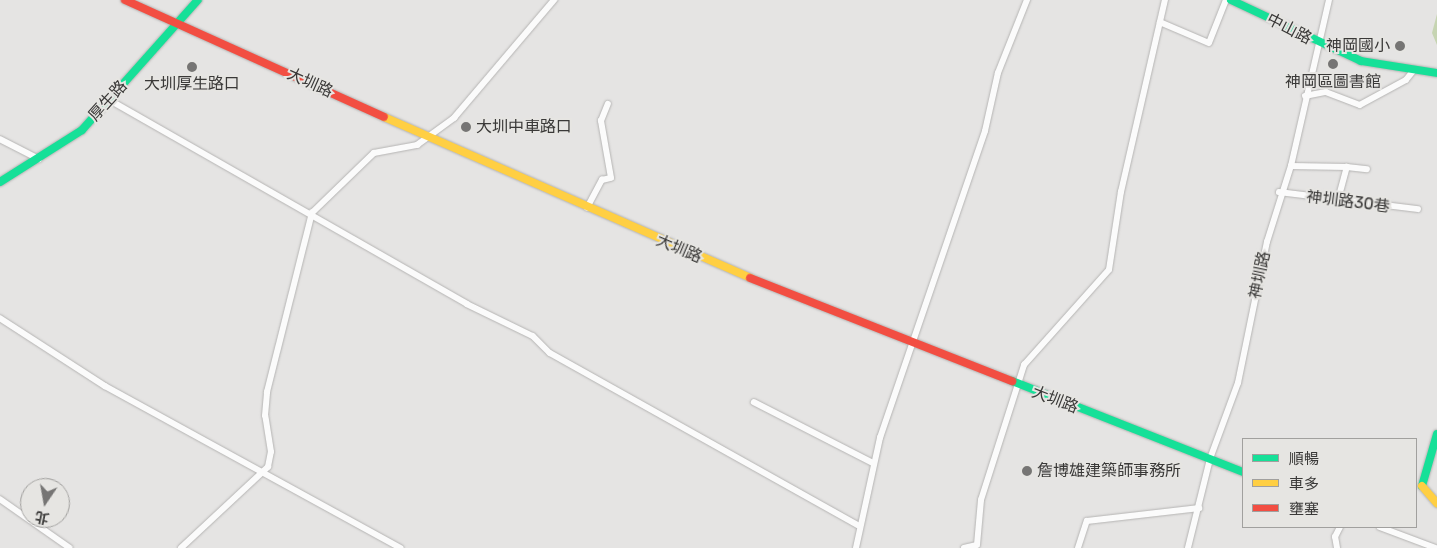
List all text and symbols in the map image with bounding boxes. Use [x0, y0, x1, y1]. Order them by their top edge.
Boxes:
street label: 中山路 [1263, 10, 1315, 48]
place label: 神岡國小 [1326, 36, 1390, 56]
marker: 神岡國小 [1394, 40, 1406, 52]
marker: 神岡區圖書館 [1327, 58, 1339, 70]
marker: 大圳厚生路口 [186, 61, 198, 73]
street label: 大圳路 [284, 64, 336, 102]
place label: 神岡區圖書館 [1285, 72, 1381, 92]
place label: 大圳厚生路口 [144, 74, 240, 94]
street label: 厚生路 [85, 77, 131, 125]
place label: 大圳中車路口 [476, 117, 572, 137]
marker: 大圳中車路口 [460, 121, 472, 133]
street label: 神圳路30巷 [1305, 187, 1391, 217]
street label: 大圳路 [653, 231, 705, 267]
street label: 神圳路 [1246, 250, 1274, 300]
street label: 大圳路 [1029, 382, 1081, 418]
legend [1242, 438, 1417, 528]
text: 順暢 [1289, 450, 1319, 468]
place label: 詹博雄建築師事務所 [1037, 461, 1181, 481]
marker: 詹博雄建築師事務所 [1021, 465, 1033, 477]
text: 車多 [1289, 475, 1319, 493]
north arrow [20, 478, 70, 528]
text: 壅塞 [1289, 500, 1319, 518]
text: 北 [33, 507, 51, 527]

